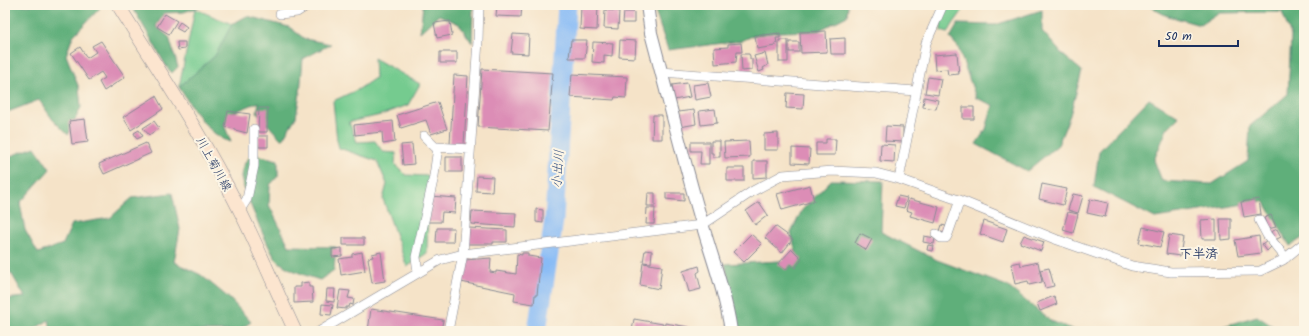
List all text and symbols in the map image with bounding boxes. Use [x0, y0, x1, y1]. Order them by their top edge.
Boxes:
scale bar [1159, 22, 1238, 48]
text: 50 m [1165, 27, 1192, 46]
street label: 川上菊川線 [191, 133, 236, 195]
water label: 小出川 [547, 149, 570, 189]
district label: 下半済 [1179, 244, 1219, 265]

